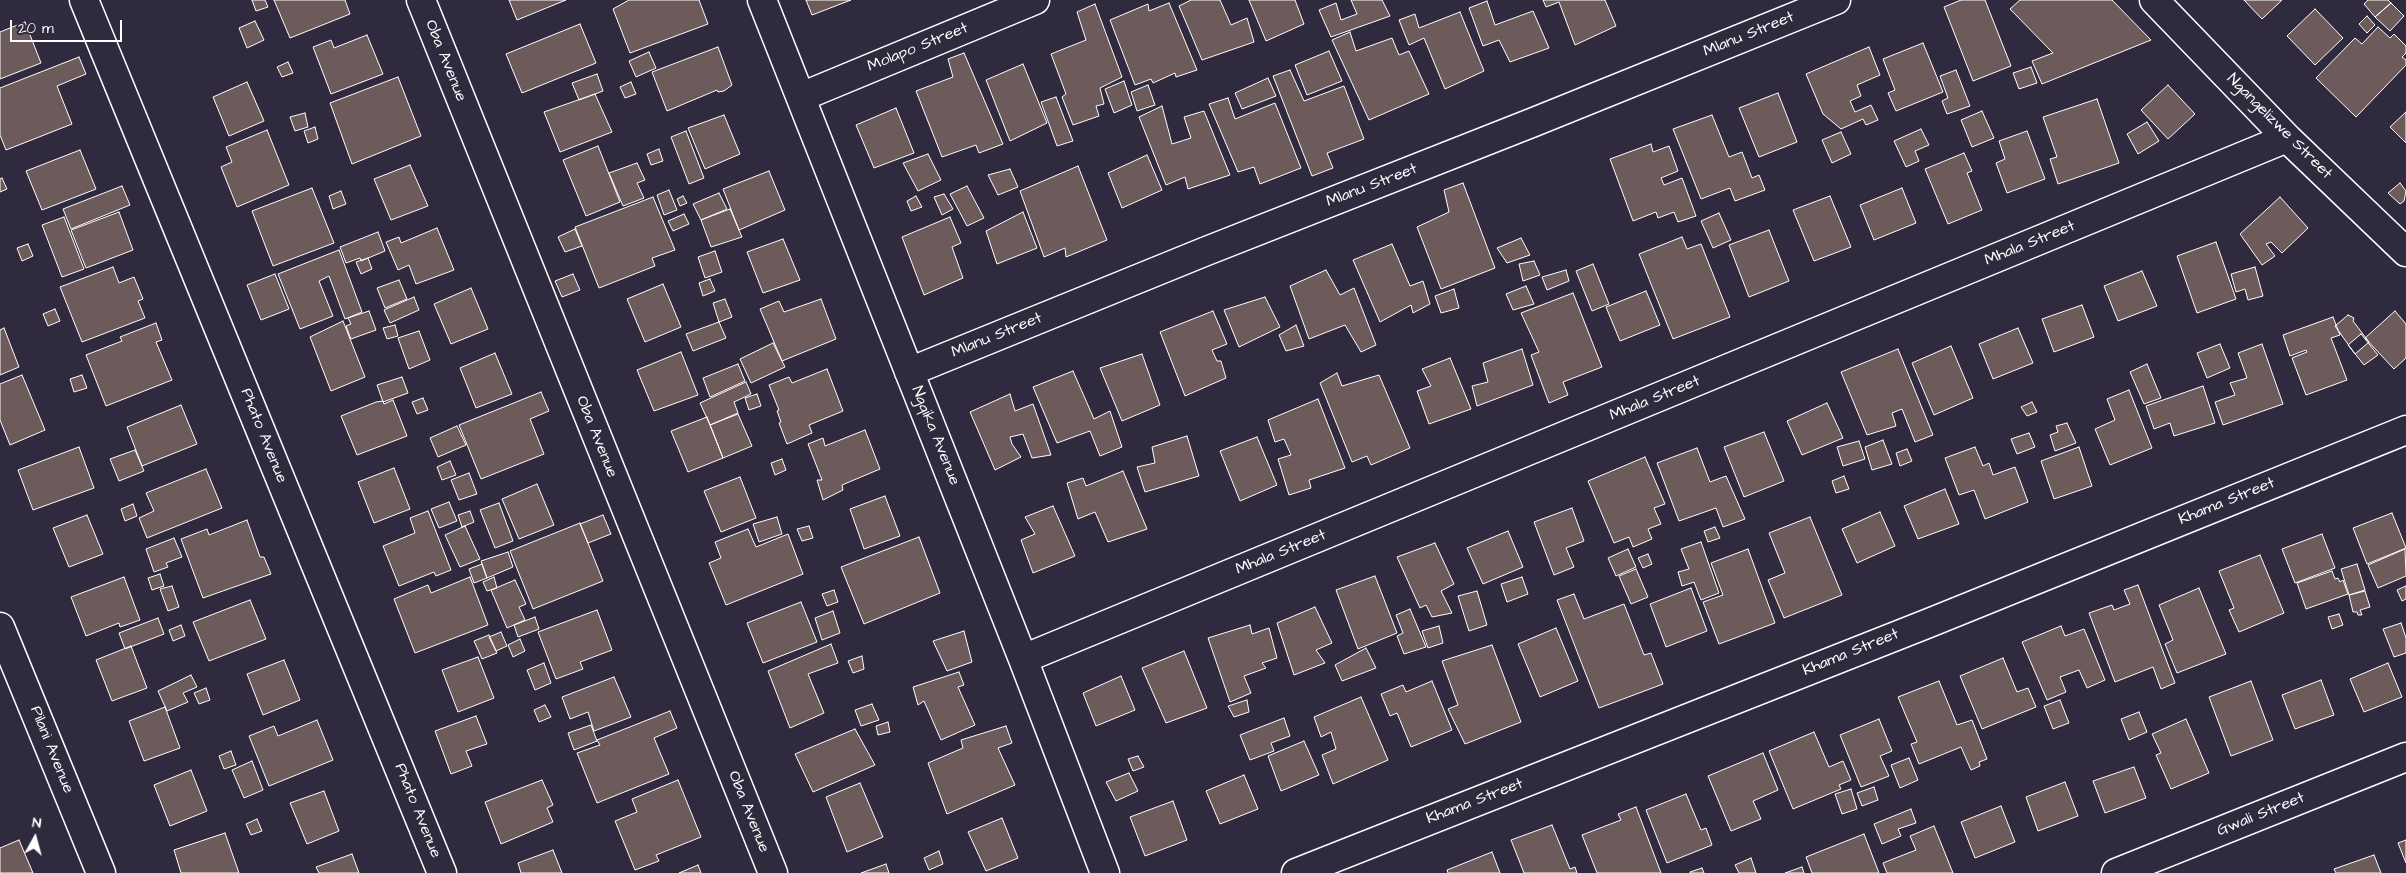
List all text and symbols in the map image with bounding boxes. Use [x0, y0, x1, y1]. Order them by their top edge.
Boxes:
street label: Mlanu Street [1701, 8, 1797, 62]
scale bar [12, 10, 125, 42]
street label: Oba Avenue [420, 17, 470, 105]
text: 20 m [18, 18, 54, 39]
street label: Molapo Street [865, 19, 971, 77]
street label: Ngangelizwe Street [2222, 70, 2336, 184]
street label: Mlanu Street [1324, 160, 1420, 212]
street label: Mhala Street [1982, 217, 2078, 271]
street label: Mlanu Street [949, 309, 1045, 363]
street label: Mhala Street [1607, 372, 1703, 426]
street label: Ngqika Avenue [906, 384, 964, 488]
street label: Phato Avenue [235, 386, 291, 486]
street label: Oba Avenue [571, 393, 621, 481]
street label: Khama Street [2176, 474, 2278, 530]
street label: Mhala Street [1233, 526, 1329, 580]
street label: Khama Street [1800, 625, 1902, 681]
street label: Pilani Avenue [25, 704, 77, 796]
street label: Phato Avenue [389, 761, 445, 861]
street label: Oba Avenue [723, 768, 773, 856]
street label: Khama Street [1424, 775, 1526, 829]
street label: Gwali Street [2214, 789, 2308, 841]
north arrow [10, 813, 60, 863]
text: N [31, 813, 42, 834]

